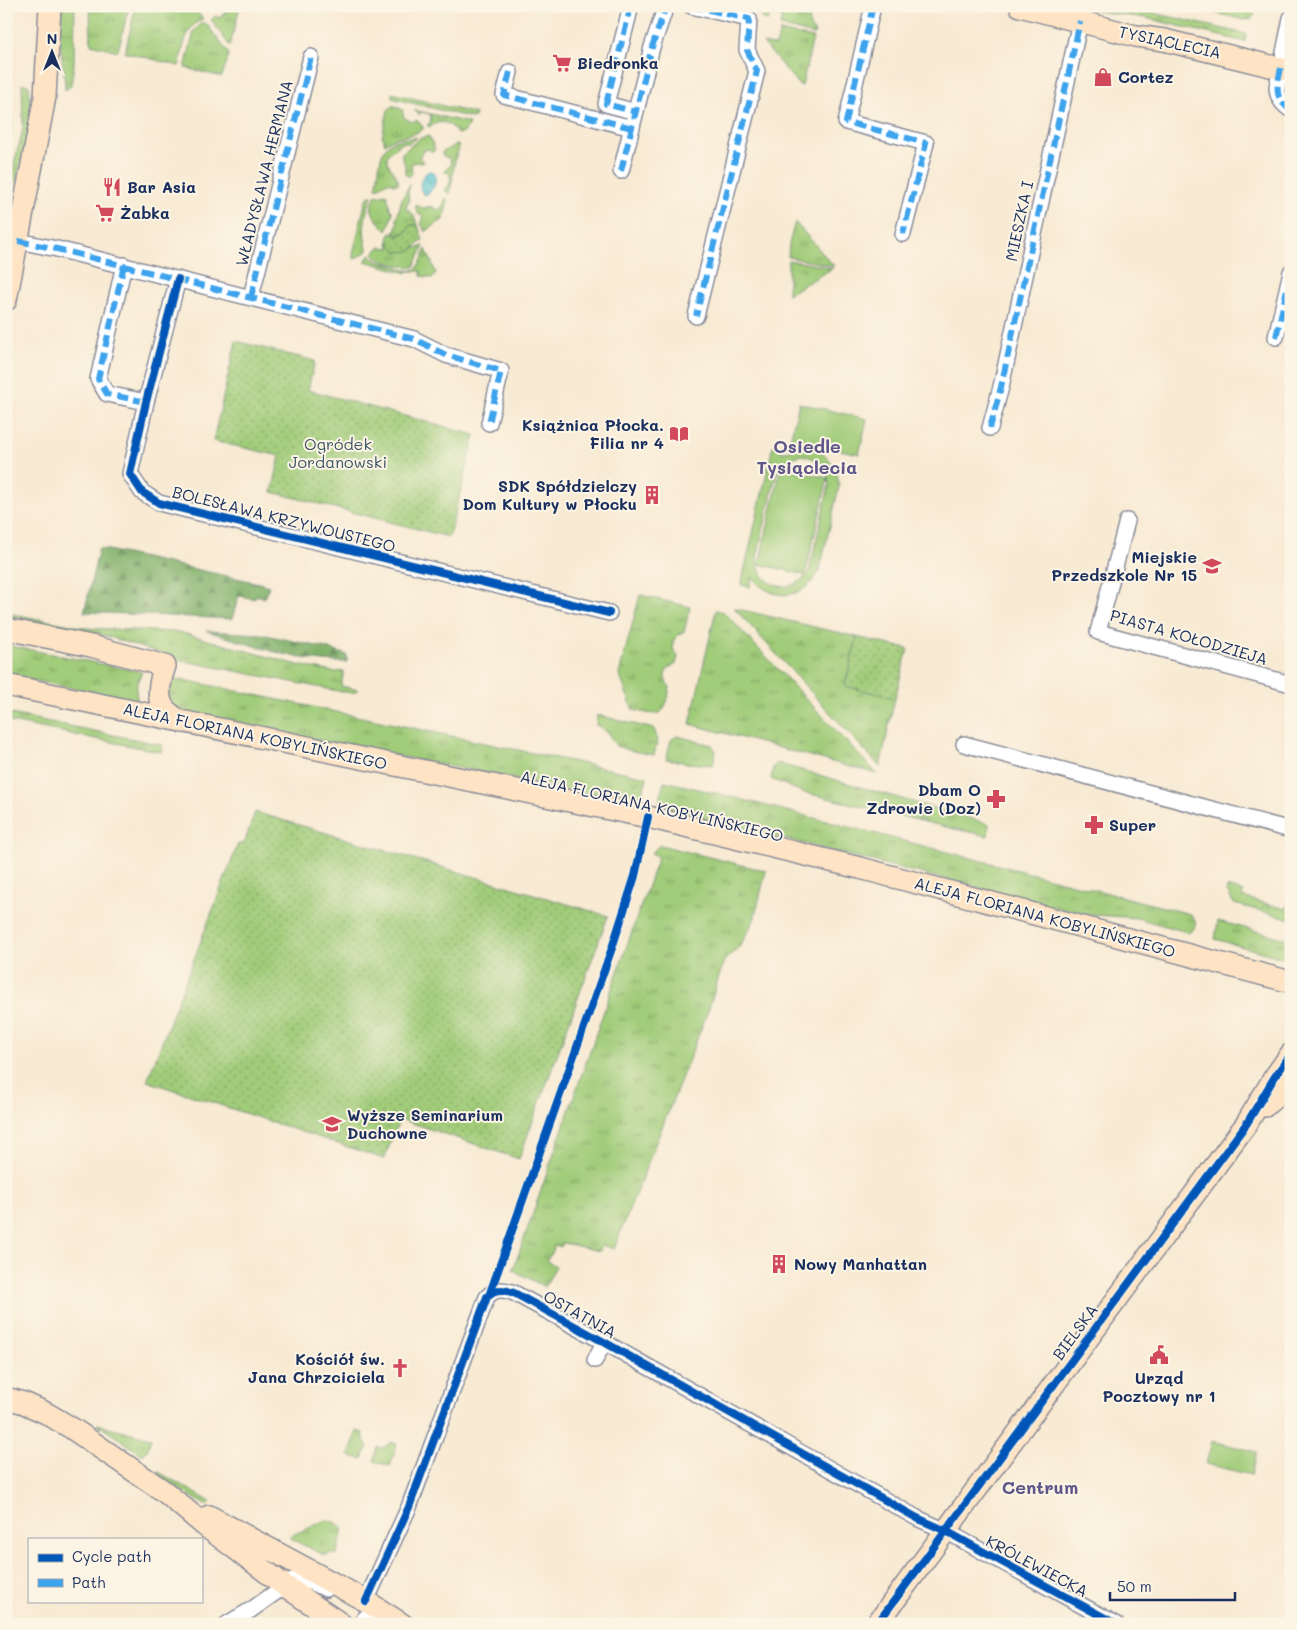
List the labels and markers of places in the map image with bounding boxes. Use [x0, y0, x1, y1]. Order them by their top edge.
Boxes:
supermarket icon: Biedronka [551, 52, 573, 74]
place label: Biedronka [577, 52, 659, 73]
shop icon: Cortez [1092, 66, 1114, 88]
place label: Cortez [1118, 66, 1174, 87]
restaurant icon: Bar Asia [101, 176, 123, 198]
place label: Bar Asia [127, 176, 196, 197]
supermarket icon: Żabka [94, 202, 116, 224]
place label: Żabka [120, 202, 170, 223]
place label: Książnica Płocka. Filia nr 4 [522, 414, 664, 453]
library icon: Książnica Płocka. Filia nr 4 [668, 423, 690, 445]
place label: SDK Spółdzielczy Dom Kultury w Płocku [462, 475, 637, 514]
building icon: SDK Spółdzielczy Dom Kultury w Płocku [641, 484, 663, 506]
place label: Miejskie Przedszkole Nr 15 [1051, 546, 1197, 585]
school or university icon: Miejskie Przedszkole Nr 15 [1201, 555, 1223, 577]
place label: Dbam O Zdrowie (Doz) [866, 779, 981, 818]
pharmacy icon: Dbam O Zdrowie (Doz) [985, 788, 1007, 810]
pharmacy icon: Super [1083, 814, 1105, 836]
place label: Super [1109, 814, 1156, 835]
place label: Wyższe Seminarium Duchowne [347, 1104, 503, 1143]
school or university icon: Wyższe Seminarium Duchowne [321, 1113, 343, 1135]
building icon: Nowy Manhattan [768, 1253, 790, 1275]
place label: Nowy Manhattan [794, 1253, 927, 1274]
public building icon: Urząd Pocztowy nr 1 [1148, 1344, 1170, 1366]
place label: Kościół św. Jana Chrzciciela [248, 1348, 385, 1387]
church icon: Kościół św. Jana Chrzciciela [389, 1357, 411, 1379]
place label: Urząd Pocztowy nr 1 [1102, 1367, 1216, 1406]

